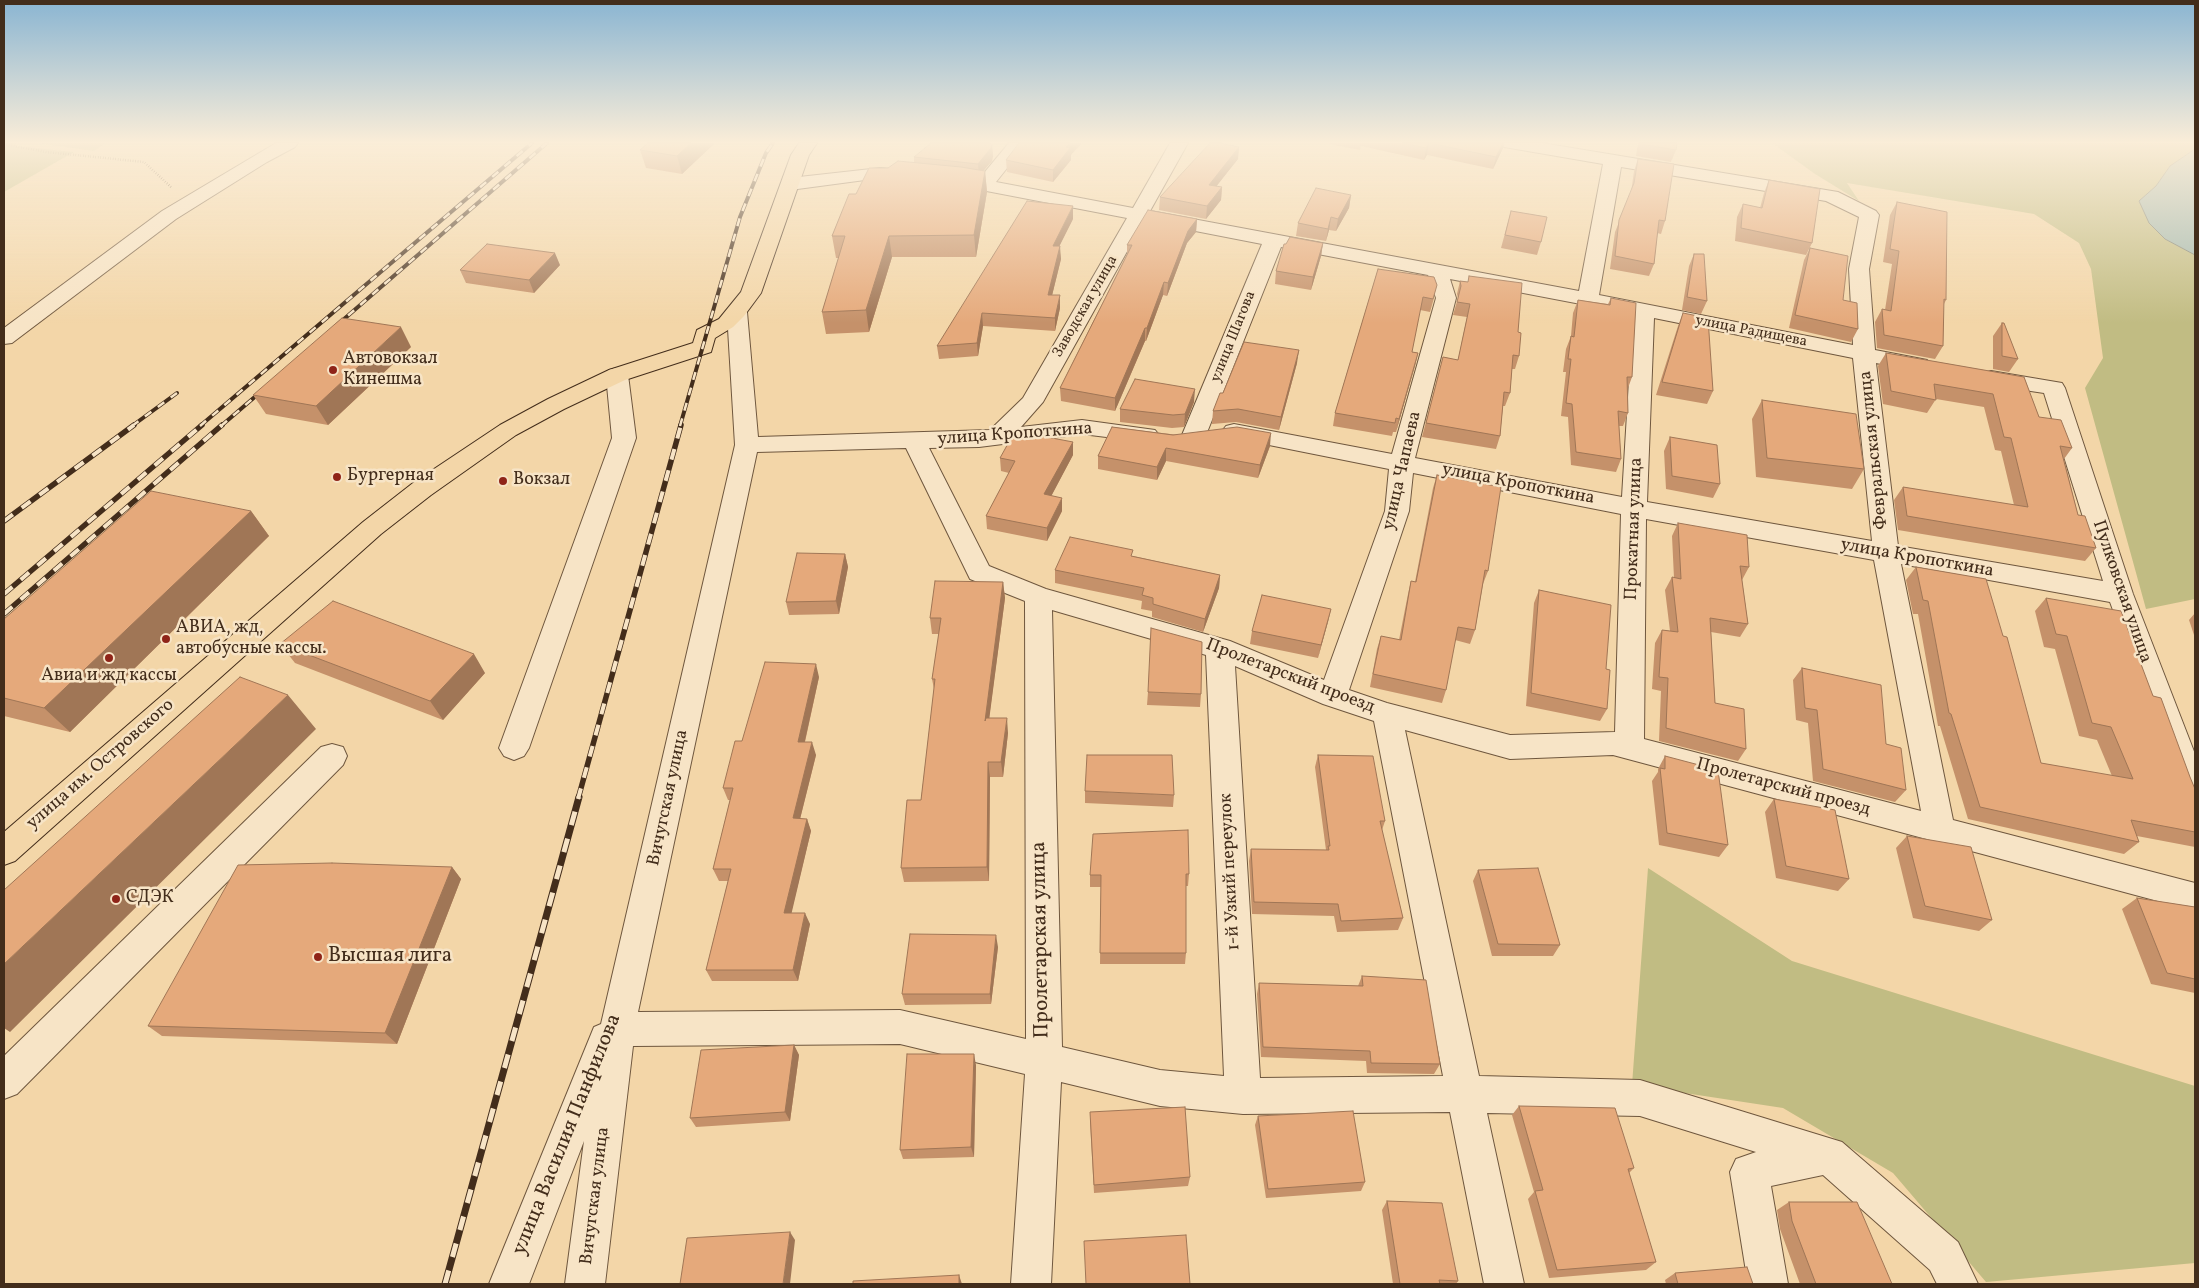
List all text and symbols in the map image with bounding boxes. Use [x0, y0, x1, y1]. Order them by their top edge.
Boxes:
street label: Заводская улица [1049, 253, 1123, 361]
street label: улица Шагова [1208, 289, 1260, 385]
street label: улица Радищева [1693, 312, 1809, 352]
place label: Автовокзал Кинешма [343, 349, 438, 392]
marker: Автовокзал Кинешма [327, 364, 339, 376]
street label: Февральская улица [1856, 369, 1894, 531]
street label: улица Чапаева [1379, 409, 1427, 533]
street label: улица Кропоткина [937, 419, 1093, 451]
street label: Прокатная улица [1622, 457, 1648, 601]
street label: улица Кропоткина [1440, 460, 1596, 510]
place label: Бургерная [347, 466, 434, 488]
place label: Вокзал [513, 470, 570, 492]
marker: Бургерная [331, 471, 343, 483]
marker: Вокзал [497, 475, 509, 487]
street label: Пулковская улица [2086, 518, 2156, 666]
street label: улица Кропоткина [1839, 535, 1995, 583]
place label: АВИА, жд, автобусные кассы. [176, 618, 326, 660]
marker: АВИА, жд, автобусные кассы. [160, 633, 172, 645]
street label: Пролетарский проезд [1202, 635, 1378, 719]
marker: Авиа и жд кассы [103, 652, 115, 664]
place label: Авиа и жд кассы [41, 666, 177, 688]
street label: улица им. Островского [23, 695, 179, 835]
street label: Вичугская улица [644, 728, 694, 868]
street label: Пролетарский проезд [1694, 754, 1872, 822]
street label: 1-й Узкий переулок [1216, 793, 1246, 951]
street label: Пролетарская улица [1028, 841, 1056, 1039]
place label: СДЭК [126, 888, 174, 910]
marker: СДЭК [110, 893, 122, 905]
place label: Высшая лига [328, 944, 452, 970]
marker: Высшая лига [312, 951, 324, 963]
street label: улица Василия Панфилова [508, 1011, 628, 1259]
street label: Вичугская улица [577, 1126, 615, 1266]

